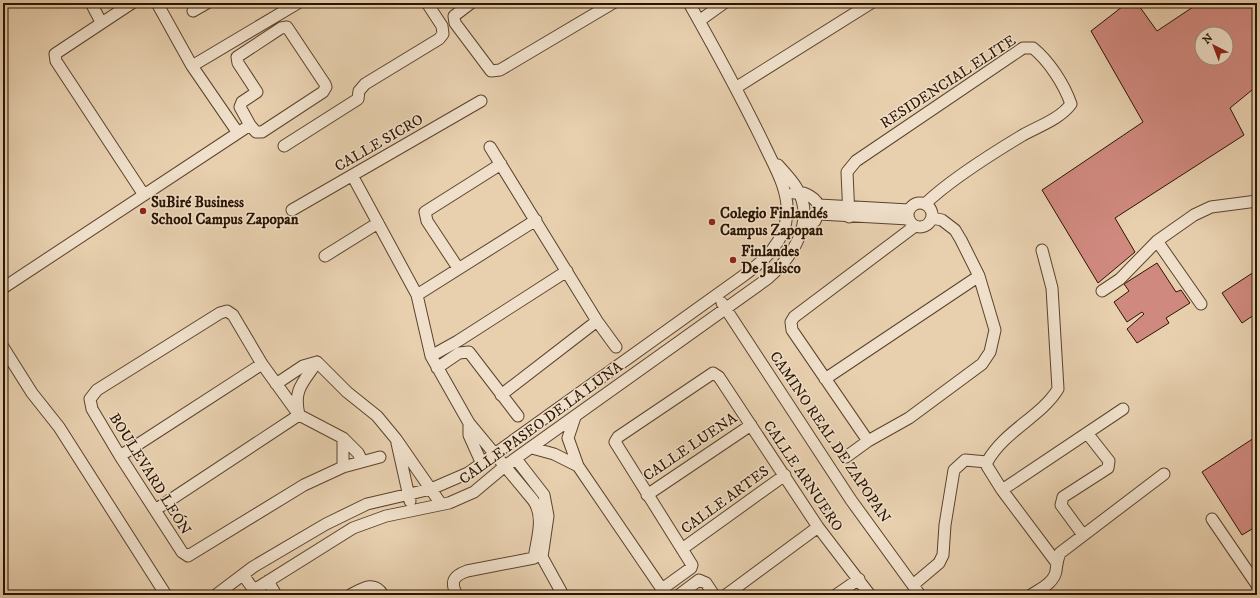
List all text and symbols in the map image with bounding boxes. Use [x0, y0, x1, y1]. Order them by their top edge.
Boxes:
north arrow [1194, 26, 1234, 66]
street label: RESIDENCIAL ELITE [877, 31, 1020, 133]
text: N [1200, 31, 1216, 48]
street label: CALLE SICRO [331, 110, 427, 176]
place label: SuBiré Business School Campus Zapopan [151, 193, 299, 229]
place label: Colegio Finlandés Campus Zapopan [720, 204, 828, 240]
marker: SuBiré Business School Campus Zapopan [138, 206, 148, 216]
marker: Colegio Finlandés Campus Zapopan [707, 217, 717, 227]
place label: Finlandes De Jalisco [741, 242, 801, 278]
marker: Finlandes De Jalisco [728, 255, 738, 265]
street label: CAMINO REAL DE ZAPOPAN [765, 348, 895, 526]
street label: CALLE PASEO DE LA LUNA [455, 357, 627, 489]
street label: CALLE LUENA [639, 408, 741, 485]
street label: BOULEVARD LEÓN [105, 410, 195, 538]
street label: CALLE ARNUERO [759, 417, 847, 535]
street label: CALLE ARTES [677, 462, 773, 538]

